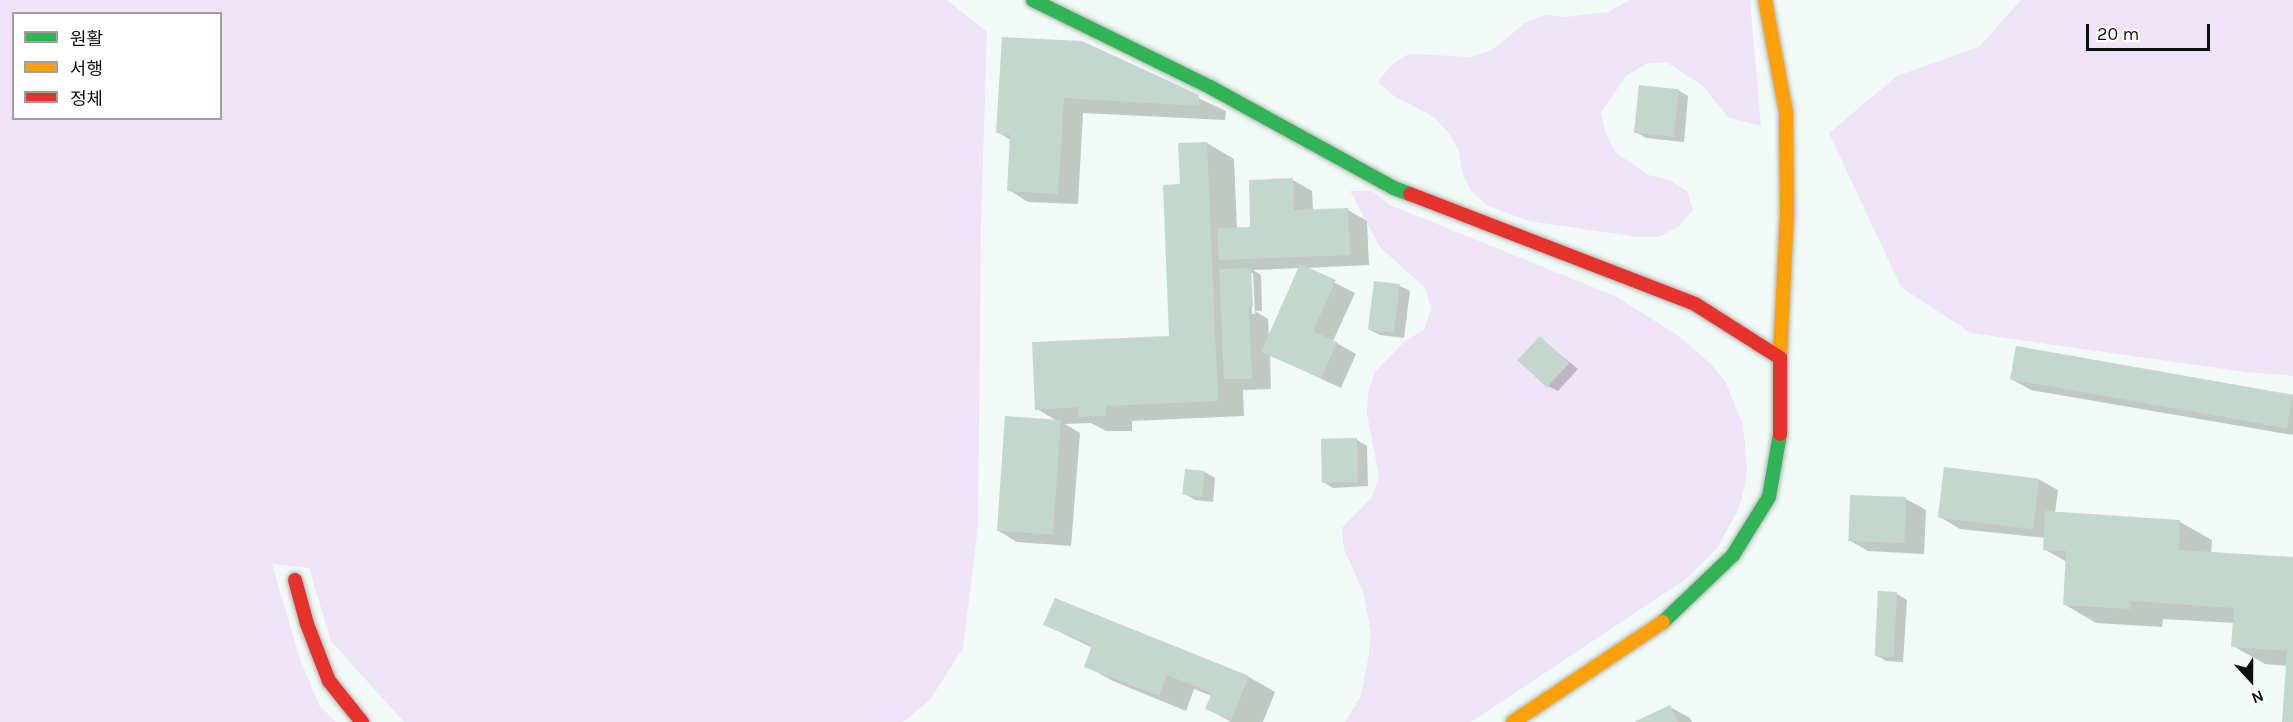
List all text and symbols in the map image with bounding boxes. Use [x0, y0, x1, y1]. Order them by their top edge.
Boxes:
legend [12, 12, 222, 120]
scale bar [2089, 12, 2214, 50]
text: 20 m [2097, 23, 2139, 45]
text: 원활 [70, 28, 103, 50]
text: 서행 [70, 58, 103, 80]
text: 정체 [70, 88, 103, 110]
north arrow [2221, 650, 2281, 710]
text: N [2249, 686, 2266, 708]

